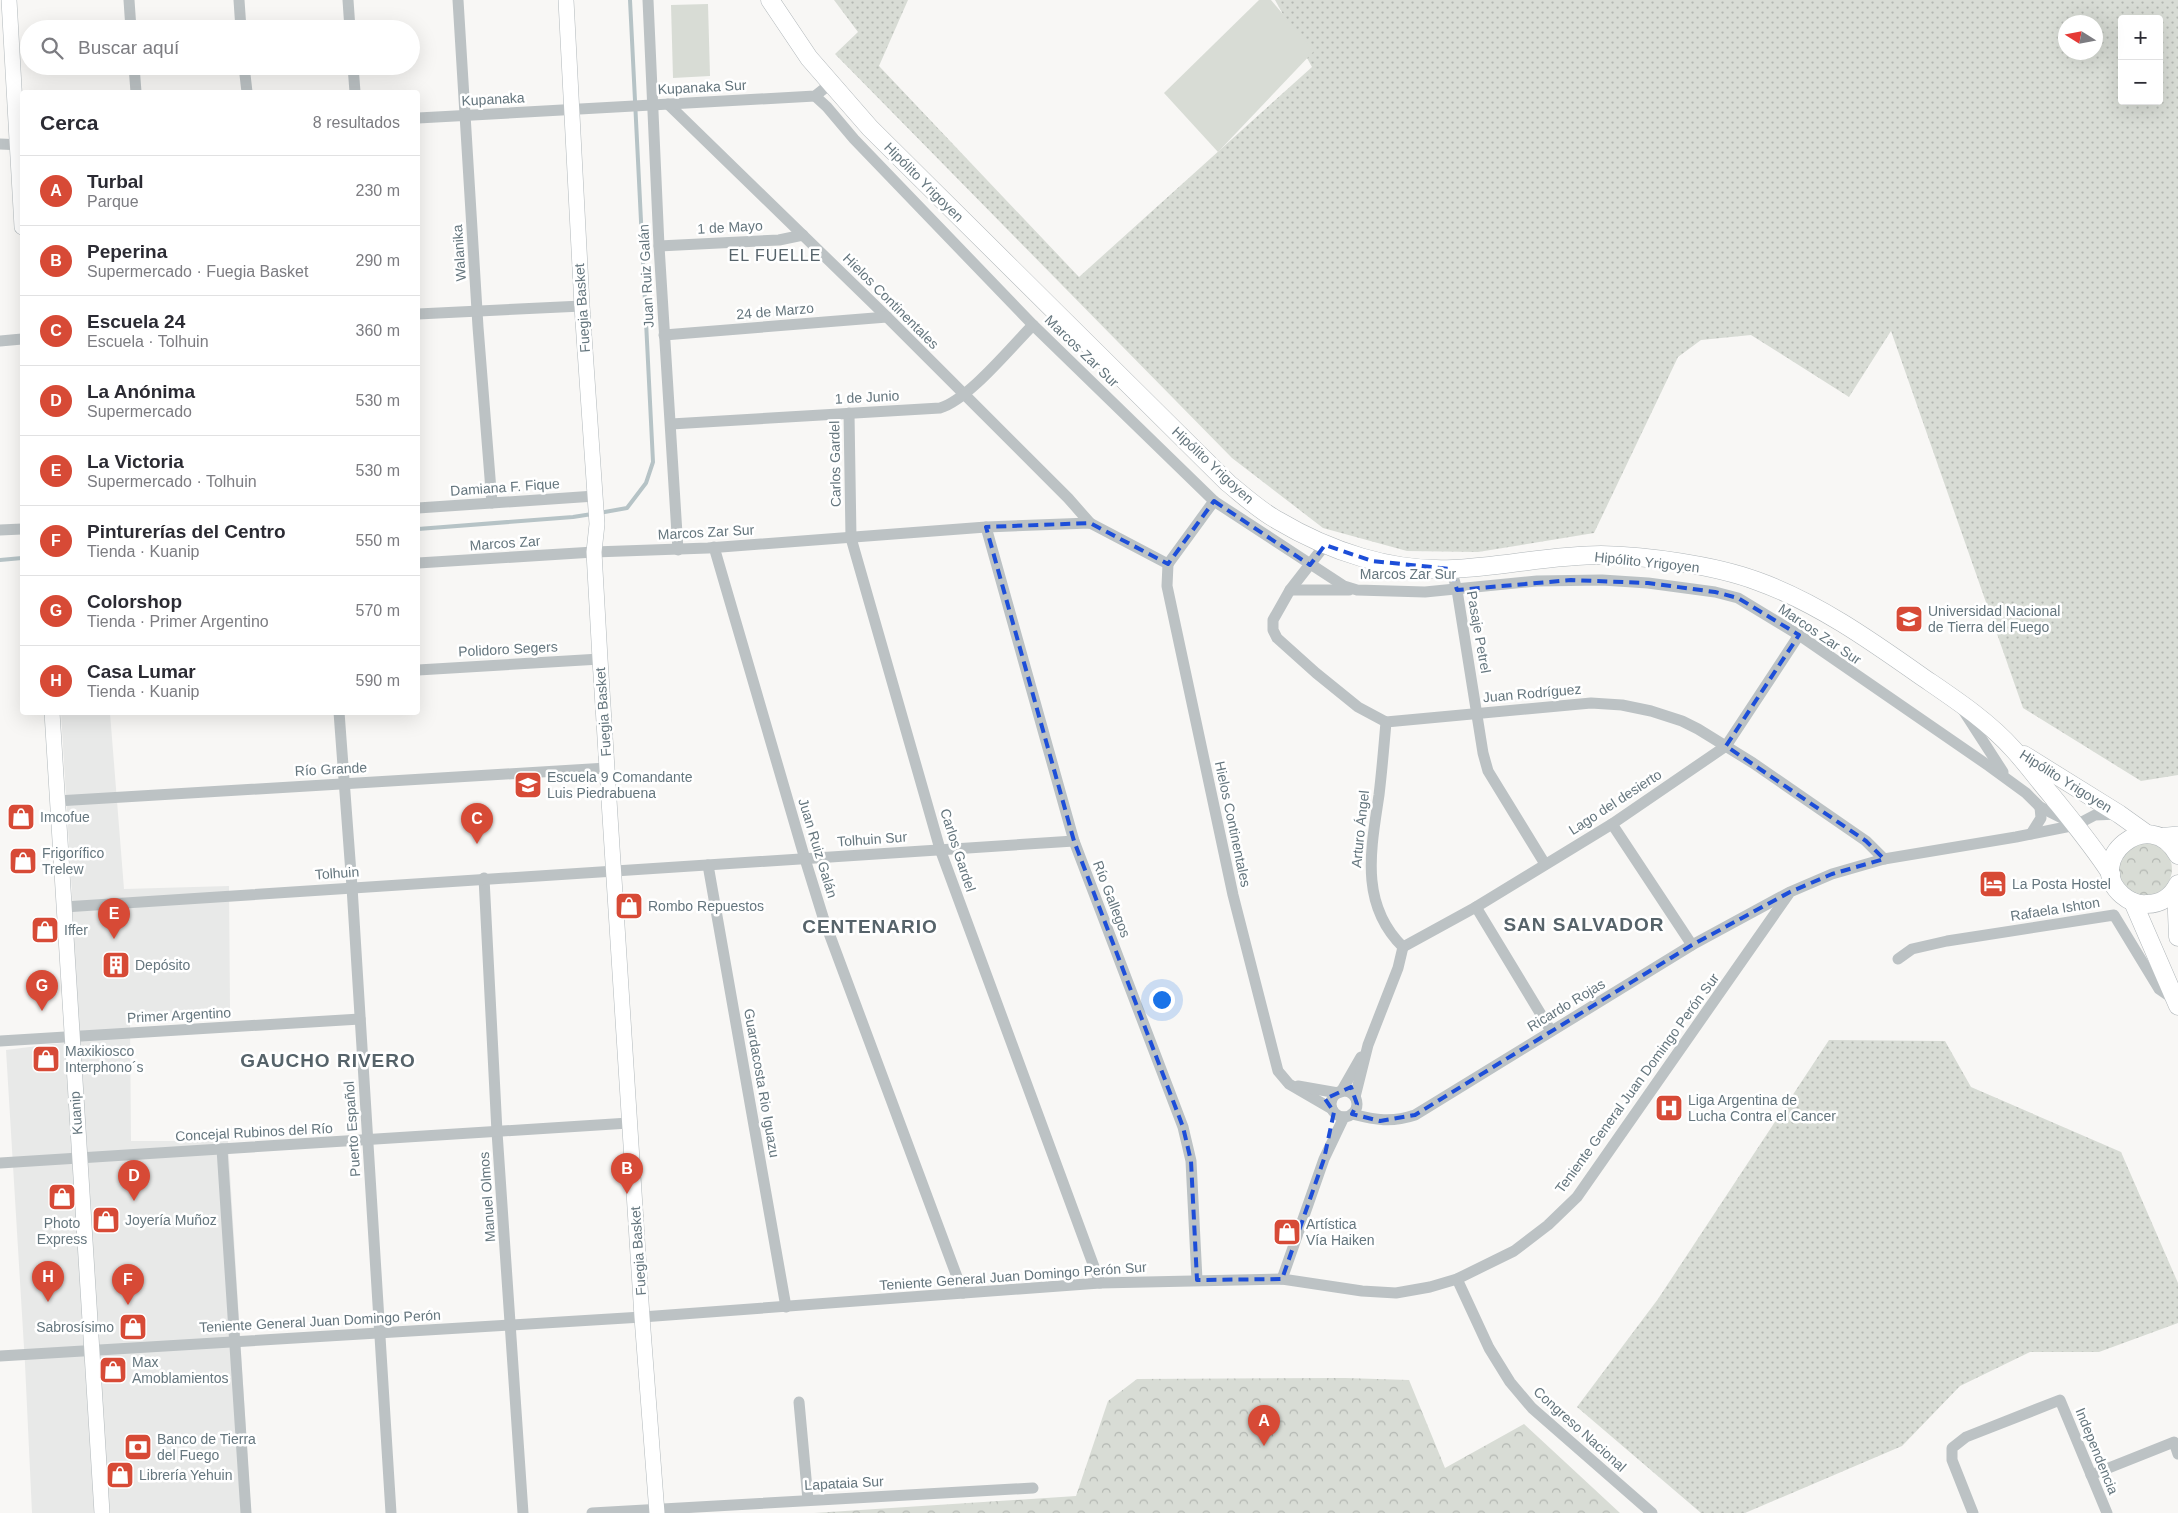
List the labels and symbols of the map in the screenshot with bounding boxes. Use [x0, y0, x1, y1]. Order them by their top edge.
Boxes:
north arrow [2058, 15, 2103, 60]
street label: Kupanaka Sur [657, 77, 747, 97]
street label: Kupanaka [461, 89, 525, 109]
street label: Hipólito Yrigoyen [881, 139, 967, 225]
street label: 1 de Mayo [697, 217, 763, 237]
street label: Walanika [449, 224, 469, 282]
street label: Juan Ruiz Galán [635, 224, 657, 328]
district label: EL FUELLE [729, 247, 821, 264]
street label: Hielos Continentales [840, 250, 942, 352]
street label: Fuegia Basket [571, 263, 593, 353]
street label: 24 de Marzo [736, 300, 815, 322]
street label: Marcos Zar Sur [1042, 312, 1122, 390]
street label: 1 de Junio [834, 387, 900, 407]
street label: Carlos Gardel [826, 421, 844, 507]
street label: Hipólito Yrigoyen [1169, 423, 1257, 507]
street label: Damiana F. Fique [450, 475, 560, 499]
street label: Marcos Zar Sur [657, 521, 755, 543]
street label: Marcos Zar [469, 533, 541, 553]
street label: Hipólito Yrigoyen [1594, 549, 1700, 575]
street label: Marcos Zar Sur [1360, 566, 1457, 582]
street label: Pasaje Petrel [1464, 590, 1494, 674]
street label: Marcos Zar Sur [1776, 600, 1865, 668]
place label: Universidad Nacional de Tierra del Fuego [1928, 603, 2060, 635]
school or university icon: Universidad Nacional de Tierra del Fuego [1894, 604, 1924, 634]
street label: Polidoro Segers [458, 638, 558, 660]
street label: Fuegia Basket [592, 667, 614, 757]
street label: Juan Rodríguez [1482, 681, 1582, 705]
street label: Hipólito Yrigoyen [2017, 746, 2115, 816]
street label: Río Grande [294, 759, 368, 779]
street label: Hielos Continentales [1212, 760, 1254, 888]
street label: Lago del desierto [1566, 766, 1665, 838]
place label: Escuela 9 Comandante Luis Piedrabuena [547, 769, 693, 801]
school or university icon: Escuela 9 Comandante Luis Piedrabuena [513, 770, 543, 800]
street label: Arturo Ángel [1348, 789, 1372, 869]
street label: Juan Ruiz Galán [795, 796, 841, 900]
shop icon: Imcofue [6, 802, 36, 832]
pin: C [461, 803, 493, 844]
street label: Carlos Gardel [937, 806, 979, 894]
place label: Imcofue [40, 809, 90, 825]
street label: Tolhuin Sur [837, 829, 908, 849]
place label: Frigorífico Trelew [42, 845, 104, 877]
shop icon: Frigorífico Trelew [8, 846, 38, 876]
street label: Río Gallegos [1090, 858, 1134, 940]
street label: Tolhuin [314, 863, 360, 883]
hotel icon: La Posta Hostel [1978, 869, 2008, 899]
place label: La Posta Hostel [2012, 876, 2111, 892]
shop icon: Rombo Repuestos [614, 891, 644, 921]
street label: Rafaela Ishton [2009, 894, 2101, 924]
pin: E [98, 898, 130, 939]
place label: Rombo Repuestos [648, 898, 764, 914]
district label: SAN SALVADOR [1503, 914, 1665, 935]
shop icon: Iffer [30, 915, 60, 945]
district label: CENTENARIO [802, 916, 938, 937]
place label: Iffer [64, 922, 88, 938]
building icon: Depósito [101, 950, 131, 980]
place label: Depósito [135, 957, 190, 973]
pin: G [26, 970, 58, 1011]
street label: Teniente General Juan Domingo Perón Sur [1552, 970, 1722, 1196]
street label: Ricardo Rojas [1524, 975, 1608, 1035]
your location [1149, 987, 1175, 1013]
street label: Primer Argentino [127, 1004, 232, 1026]
street label: Guardacosta Rio Iguazu [741, 1007, 783, 1159]
place label: Maxikiosco Interphono´s [65, 1043, 144, 1075]
shop icon: Maxikiosco Interphono´s [31, 1044, 61, 1074]
district label: GAUCHO RIVERO [240, 1050, 416, 1071]
street label: Puerto Español [341, 1081, 363, 1177]
street label: Kuanip [66, 1090, 86, 1135]
place label: Liga Argentina de Lucha Contra el Cancer [1688, 1092, 1836, 1124]
hospital icon: Liga Argentina de Lucha Contra el Cancer [1654, 1093, 1684, 1123]
street label: Concejal Rubinos del Río [175, 1120, 334, 1144]
street label: Manuel Olmos [476, 1151, 498, 1243]
pin: B [611, 1153, 643, 1194]
pin: D [118, 1160, 150, 1201]
shop icon: Photo Express [47, 1182, 77, 1212]
shop icon: Joyería Muñoz [91, 1205, 121, 1235]
street label: Fuegia Basket [627, 1206, 649, 1296]
place label: Joyería Muñoz [125, 1212, 217, 1228]
place label: Photo Express [37, 1215, 87, 1247]
place label: Artística Vía Haiken [1306, 1216, 1374, 1248]
shop icon: Artística Vía Haiken [1272, 1217, 1302, 1247]
street label: Teniente General Juan Domingo Perón Sur [879, 1259, 1147, 1293]
pin: H [32, 1261, 64, 1302]
pin: F [112, 1264, 144, 1305]
street label: Teniente General Juan Domingo Perón [199, 1307, 441, 1335]
shop icon: Sabrosísimo [118, 1312, 148, 1342]
place label: Sabrosísimo [36, 1319, 114, 1335]
place label: Max Amoblamientos [132, 1354, 229, 1386]
shop icon: Max Amoblamientos [98, 1355, 128, 1385]
street label: Congreso Nacional [1530, 1383, 1630, 1475]
pin: A [1248, 1405, 1280, 1446]
street label: Independencia [2072, 1405, 2122, 1497]
place label: Banco de Tierra del Fuego [157, 1431, 256, 1463]
bank icon: Banco de Tierra del Fuego [123, 1432, 153, 1462]
shop icon: Librería Yehuin [105, 1460, 135, 1490]
place label: Librería Yehuin [139, 1467, 232, 1483]
street label: Lapataia Sur [804, 1473, 884, 1493]

